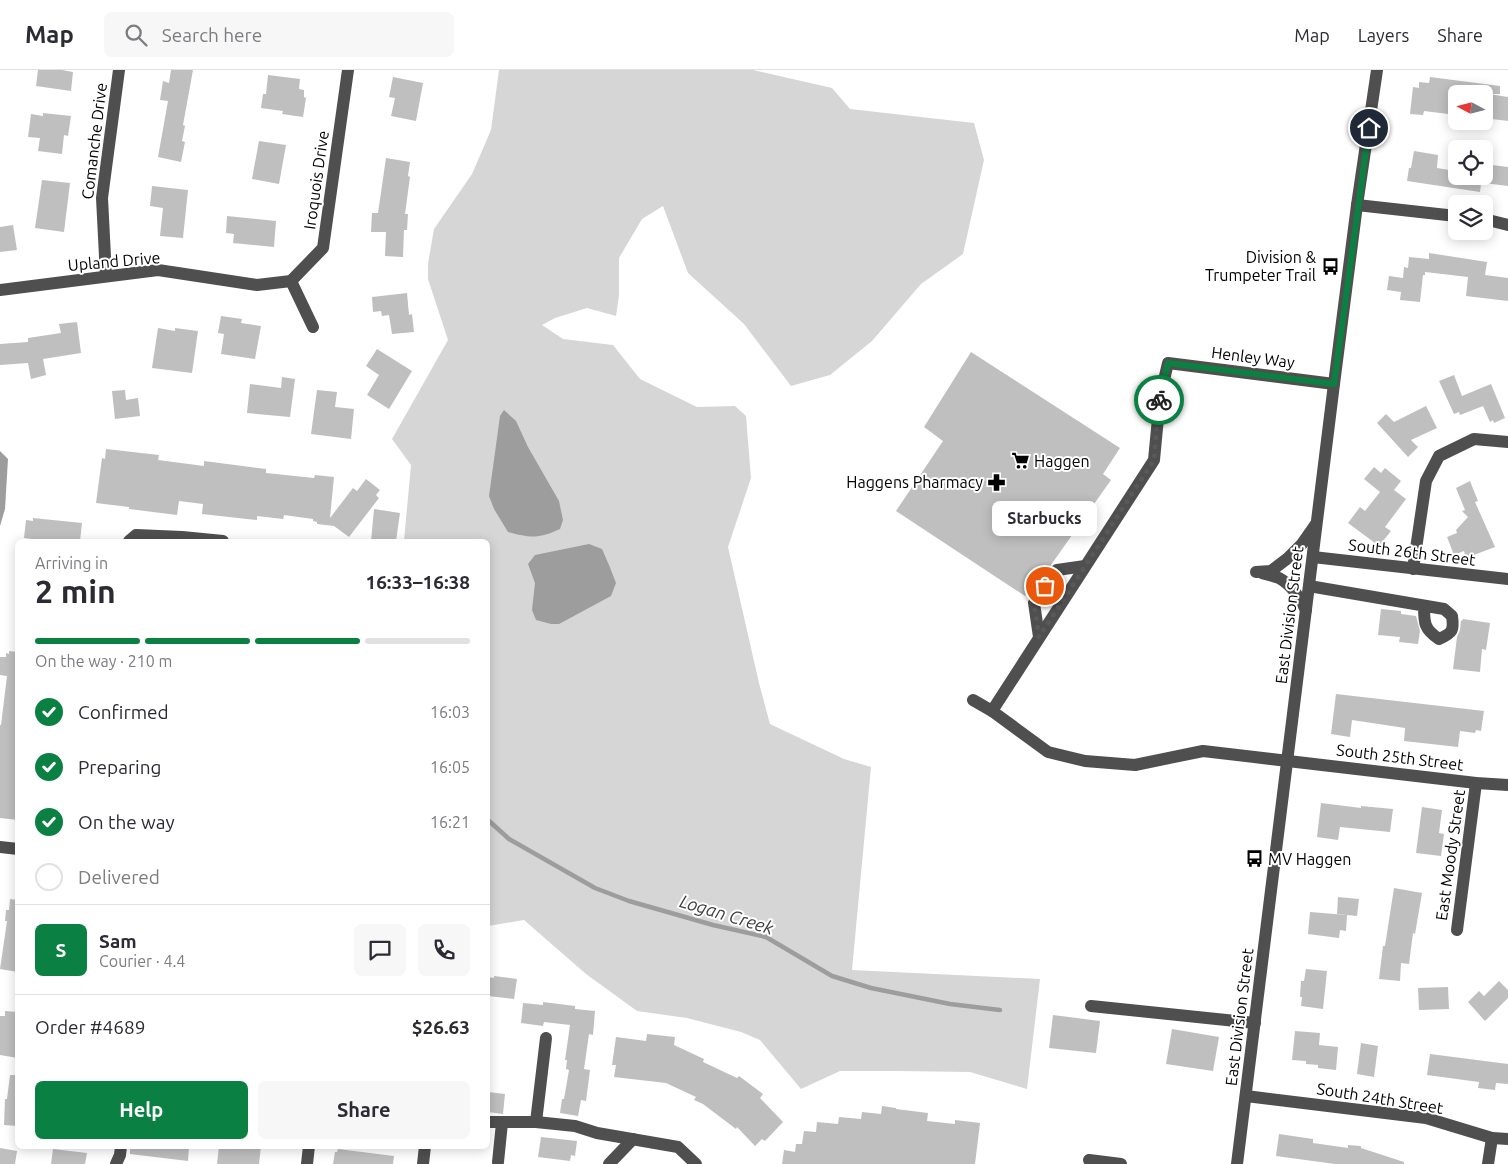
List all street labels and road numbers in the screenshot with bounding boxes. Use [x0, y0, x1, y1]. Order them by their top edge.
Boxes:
street label: Comanche Drive [78, 82, 110, 200]
street label: Iroquois Drive [300, 129, 332, 231]
street label: Upland Drive [67, 248, 161, 274]
street label: Henley Way [1210, 343, 1296, 371]
street label: South 26th Street [1347, 535, 1477, 569]
street label: East Division Street [1272, 544, 1306, 685]
street label: South 25th Street [1335, 740, 1465, 774]
street label: East Moody Street [1432, 788, 1468, 922]
street label: East Division Street [1222, 946, 1256, 1087]
street label: South 24th Street [1315, 1079, 1445, 1117]

